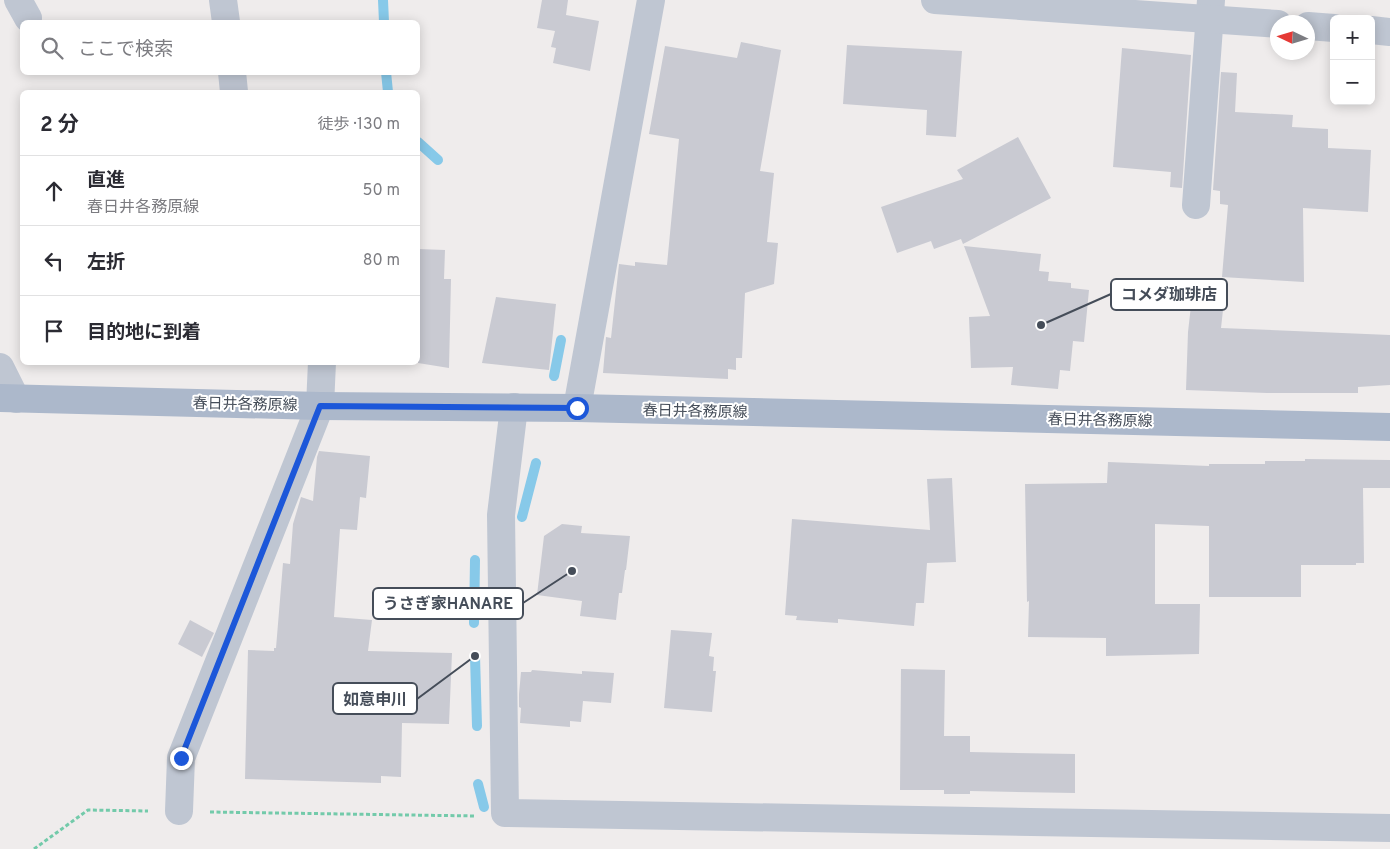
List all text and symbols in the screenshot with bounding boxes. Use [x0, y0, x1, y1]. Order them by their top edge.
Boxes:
north arrow [1270, 15, 1315, 60]
map controls [1330, 15, 1375, 105]
button: + [1330, 15, 1375, 60]
search box [20, 20, 420, 75]
icon: search [38, 34, 66, 62]
text: ここで検索 [78, 38, 173, 62]
button: − [1330, 60, 1375, 105]
text: 2 分 [40, 112, 79, 139]
text: 徒歩 · 130 m [317, 115, 400, 135]
text: 直進 [87, 169, 125, 193]
icon: ahead [40, 177, 68, 205]
text: 50 m [363, 181, 400, 201]
text: 春日井各務原線 [87, 198, 199, 218]
icon: left [40, 247, 68, 275]
text: 左折 [87, 251, 125, 275]
text: 80 m [363, 251, 400, 271]
callout: コメダ珈琲店 [1111, 279, 1227, 310]
text: コメダ珈琲店 [1121, 286, 1217, 306]
icon: arrive [40, 317, 68, 345]
text: 目的地に到着 [87, 321, 201, 345]
street label: 春日井各務原線 [192, 394, 298, 416]
route start [566, 397, 589, 420]
street label: 春日井各務原線 [642, 401, 748, 423]
street label: 春日井各務原線 [1047, 410, 1153, 432]
callout: うさぎ家HANARE [373, 588, 523, 619]
text: うさぎ家HANARE [383, 595, 513, 615]
callout: 如意申川 [333, 683, 417, 714]
text: 如意申川 [343, 691, 407, 711]
route end [170, 747, 193, 770]

